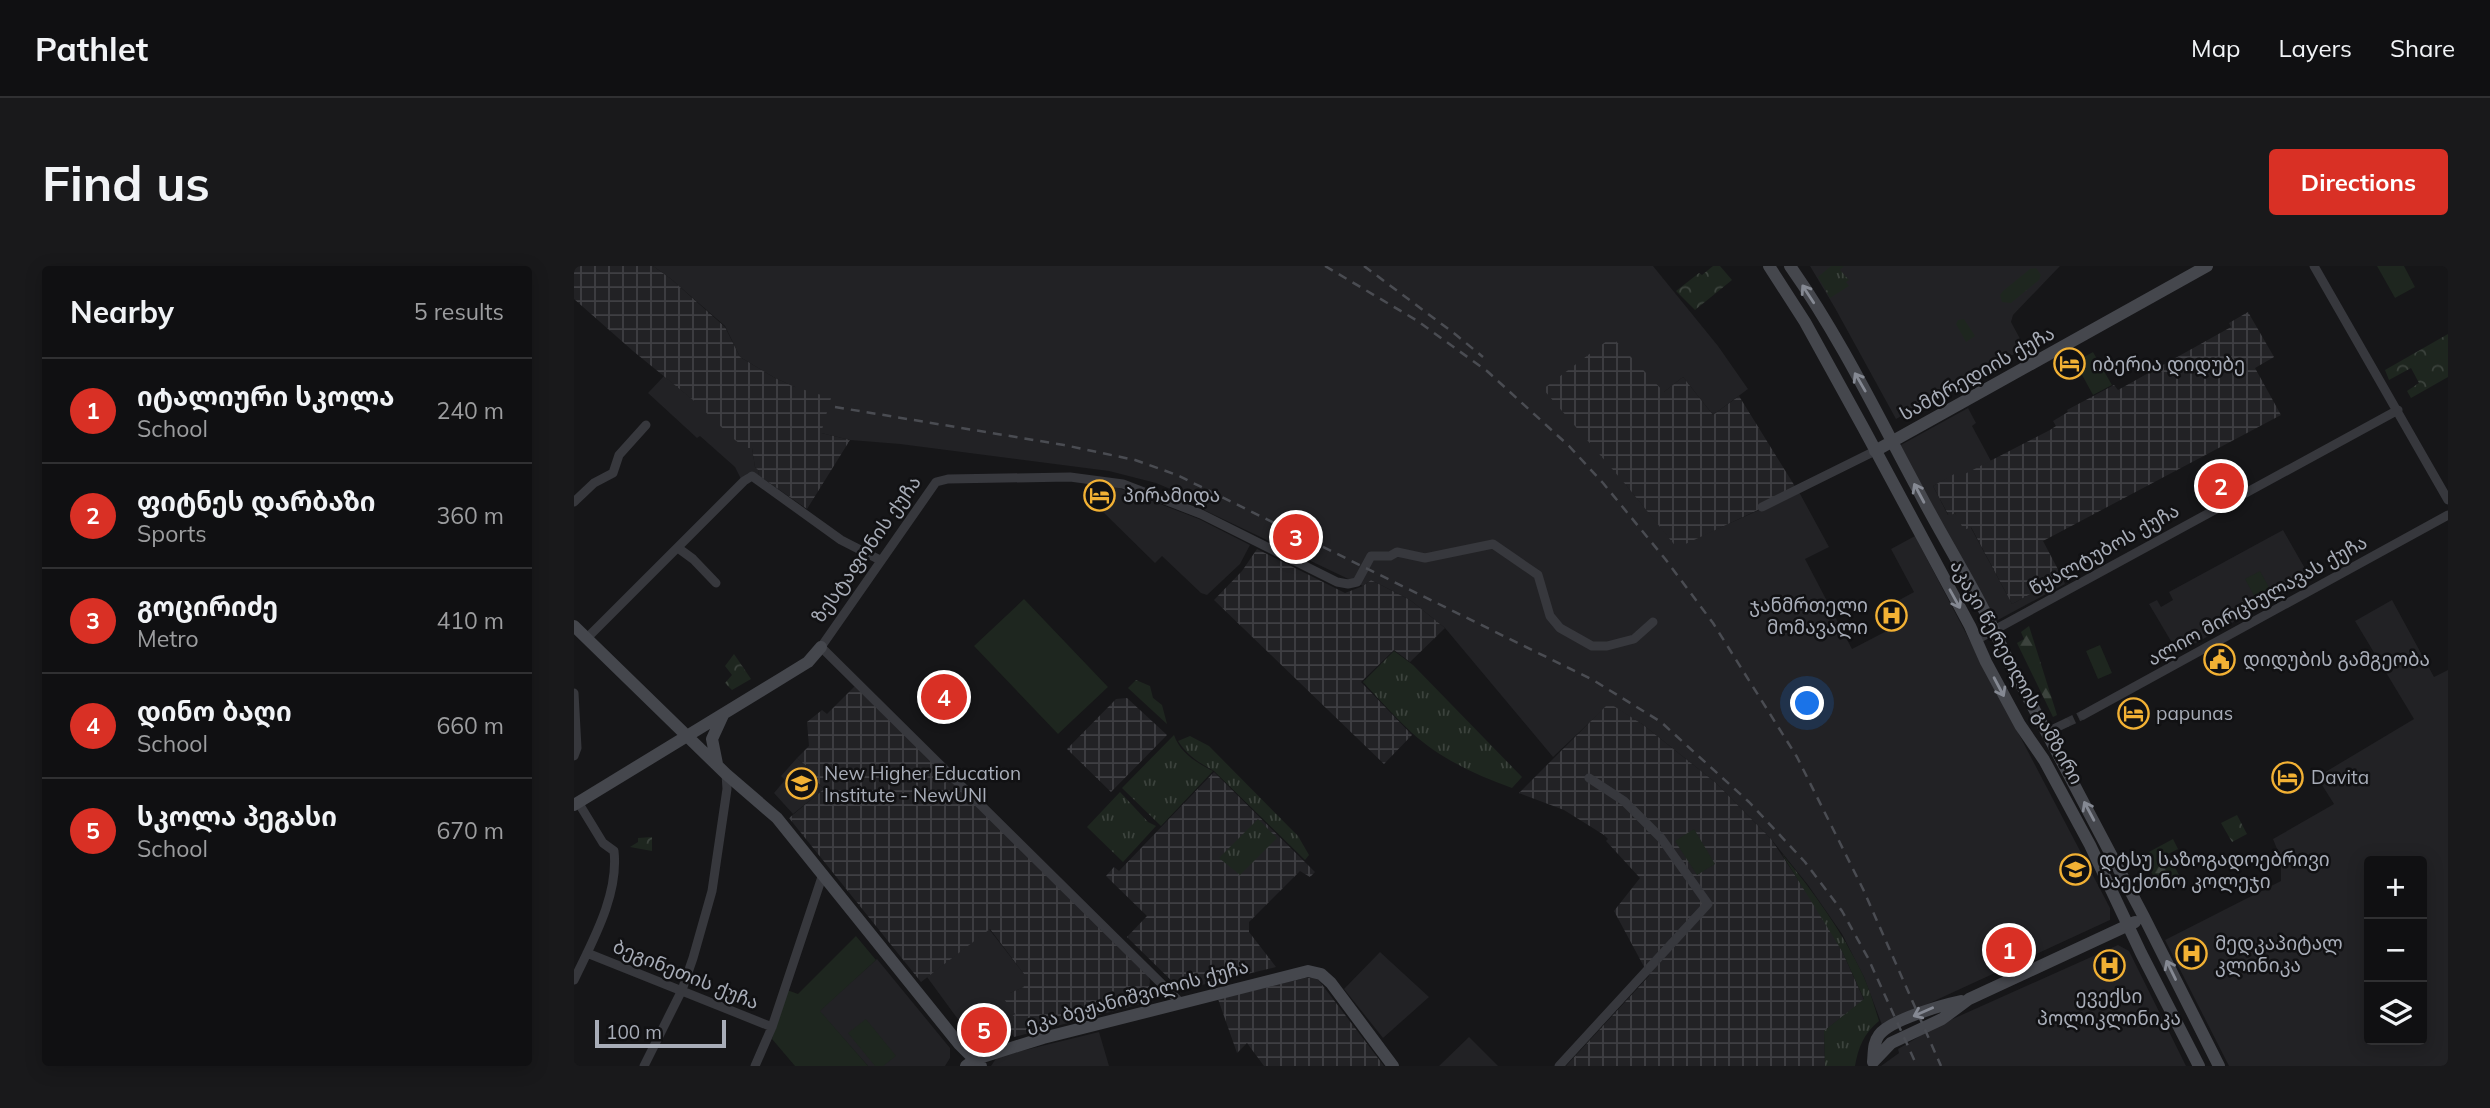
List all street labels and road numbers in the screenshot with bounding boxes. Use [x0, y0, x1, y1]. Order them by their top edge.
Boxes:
street label: სამტრედიის ქუჩა [1895, 320, 2059, 426]
street label: ზესტაფონის ქუჩა [806, 471, 926, 627]
street label: წყალტუბოს ქუჩა [2025, 498, 2184, 601]
street label: ალიო მირცხულავას ქუჩა [2143, 529, 2372, 671]
street label: აკაკი წერეთლის გამზირი [1944, 555, 2089, 789]
street label: ბეგინეთის ქუჩა [610, 934, 762, 1014]
street label: ეკა ბეჟანიშვილის ქუჩა [1023, 954, 1251, 1037]

